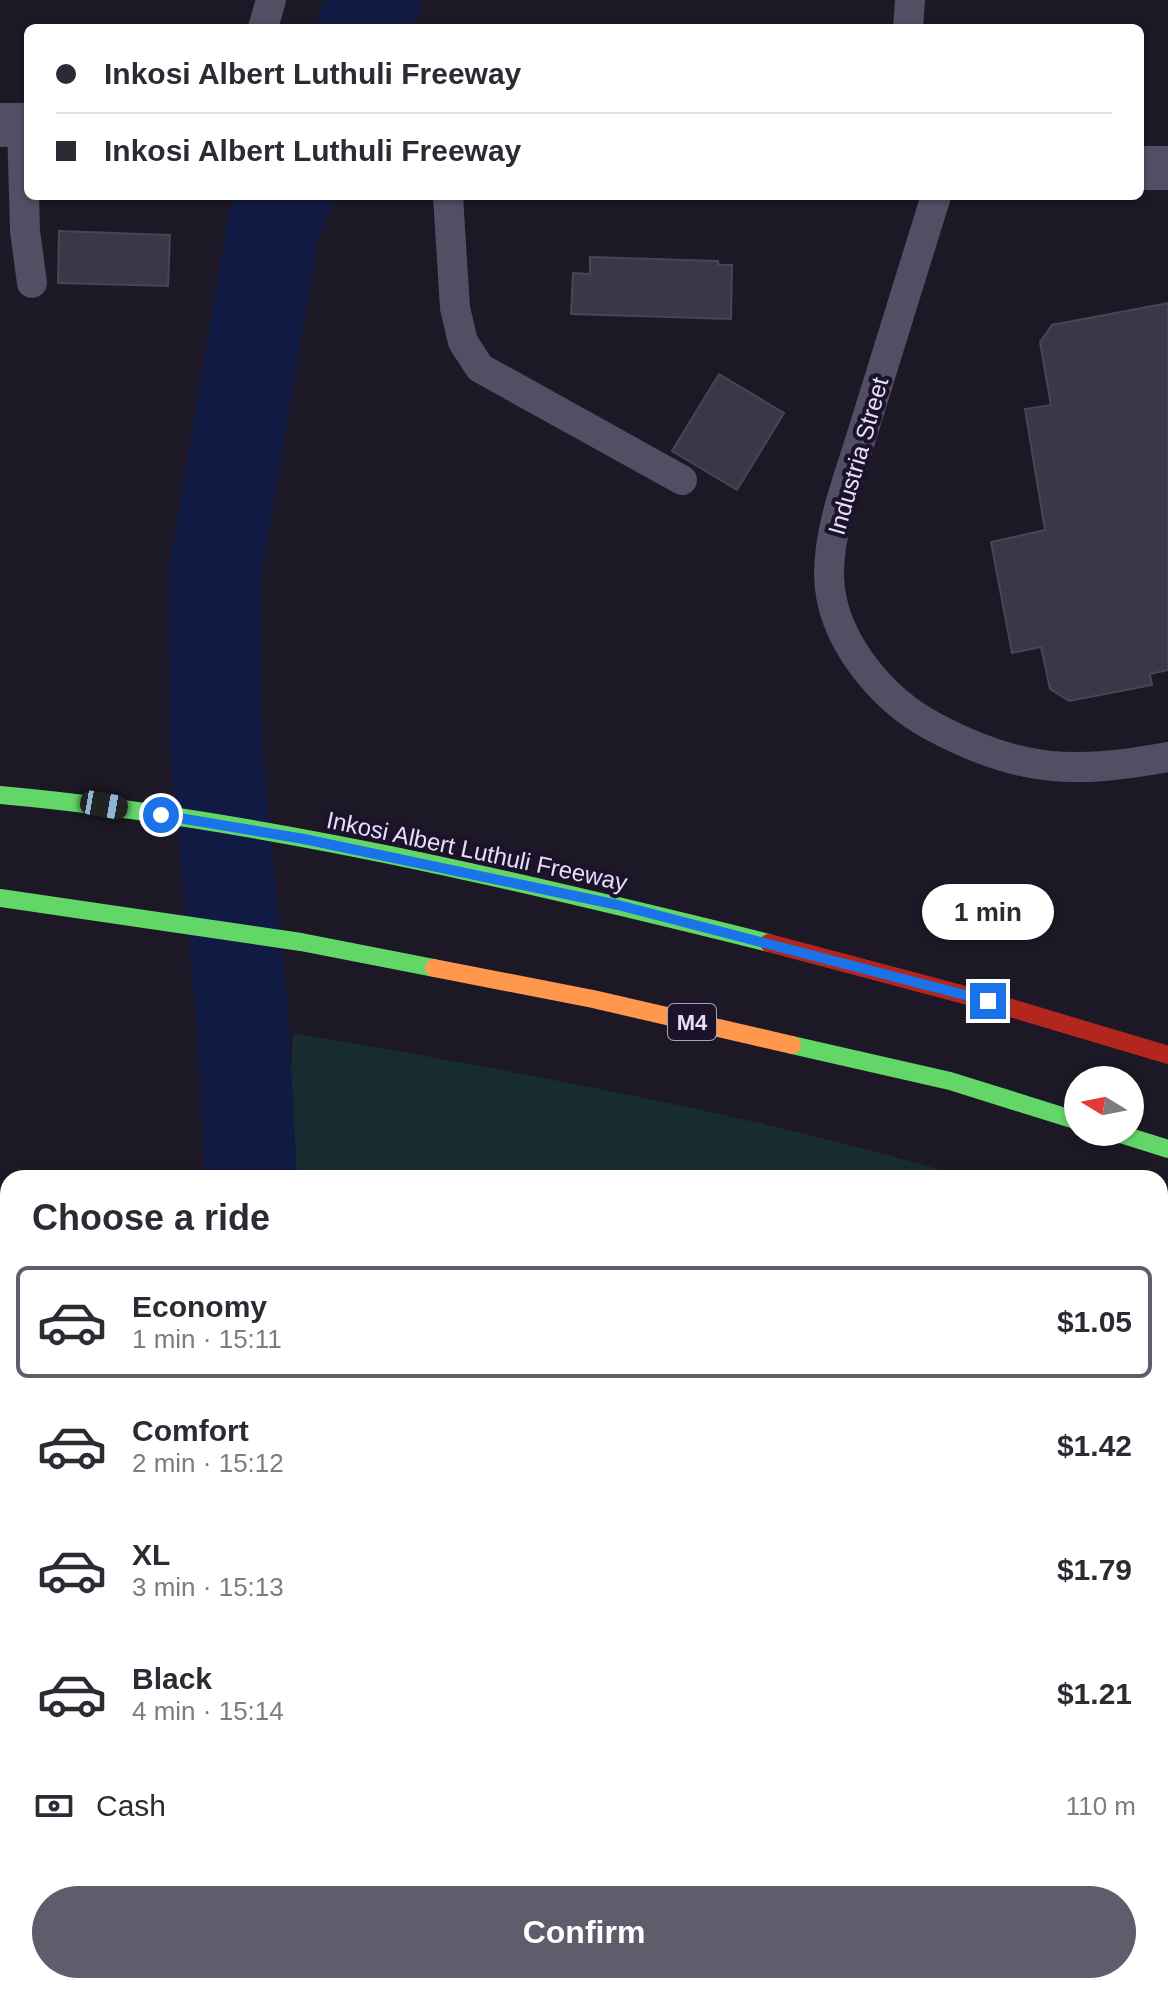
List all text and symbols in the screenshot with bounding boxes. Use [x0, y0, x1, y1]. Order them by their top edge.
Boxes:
text: Inkosi Albert Luthuli Freeway [104, 57, 521, 90]
text: Inkosi Albert Luthuli Freeway [104, 134, 521, 167]
street label: Industria Street [823, 374, 893, 538]
car [78, 789, 130, 821]
route start [143, 797, 179, 833]
street label: Inkosi Albert Luthuli Freeway [324, 806, 630, 896]
callout: 1 min [922, 885, 1054, 941]
text: 1 min [954, 897, 1022, 927]
route end [970, 983, 1006, 1019]
road number: M4 [668, 1004, 716, 1040]
north arrow [1064, 1066, 1144, 1146]
map controls [1064, 1066, 1144, 1146]
text: Choose a ride [32, 1197, 270, 1238]
icon: car [36, 1286, 108, 1358]
text: Economy [132, 1290, 267, 1323]
text: $1.05 [1057, 1305, 1132, 1338]
text: 1 min · 15:11 [132, 1324, 282, 1354]
icon: car [36, 1410, 108, 1482]
text: Comfort [132, 1414, 249, 1447]
text: $1.42 [1057, 1429, 1132, 1462]
text: 2 min · 15:12 [132, 1448, 284, 1478]
icon: car [36, 1534, 108, 1606]
text: XL [132, 1538, 170, 1571]
text: $1.79 [1057, 1553, 1132, 1586]
text: 3 min · 15:13 [132, 1572, 284, 1602]
icon: car [36, 1658, 108, 1730]
text: Black [132, 1662, 212, 1695]
text: $1.21 [1057, 1677, 1132, 1710]
text: 4 min · 15:14 [132, 1696, 284, 1726]
icon: cash [32, 1784, 76, 1828]
text: Cash [96, 1789, 166, 1822]
text: 110 m [1066, 1791, 1136, 1821]
button: Confirm [32, 1886, 1136, 1978]

